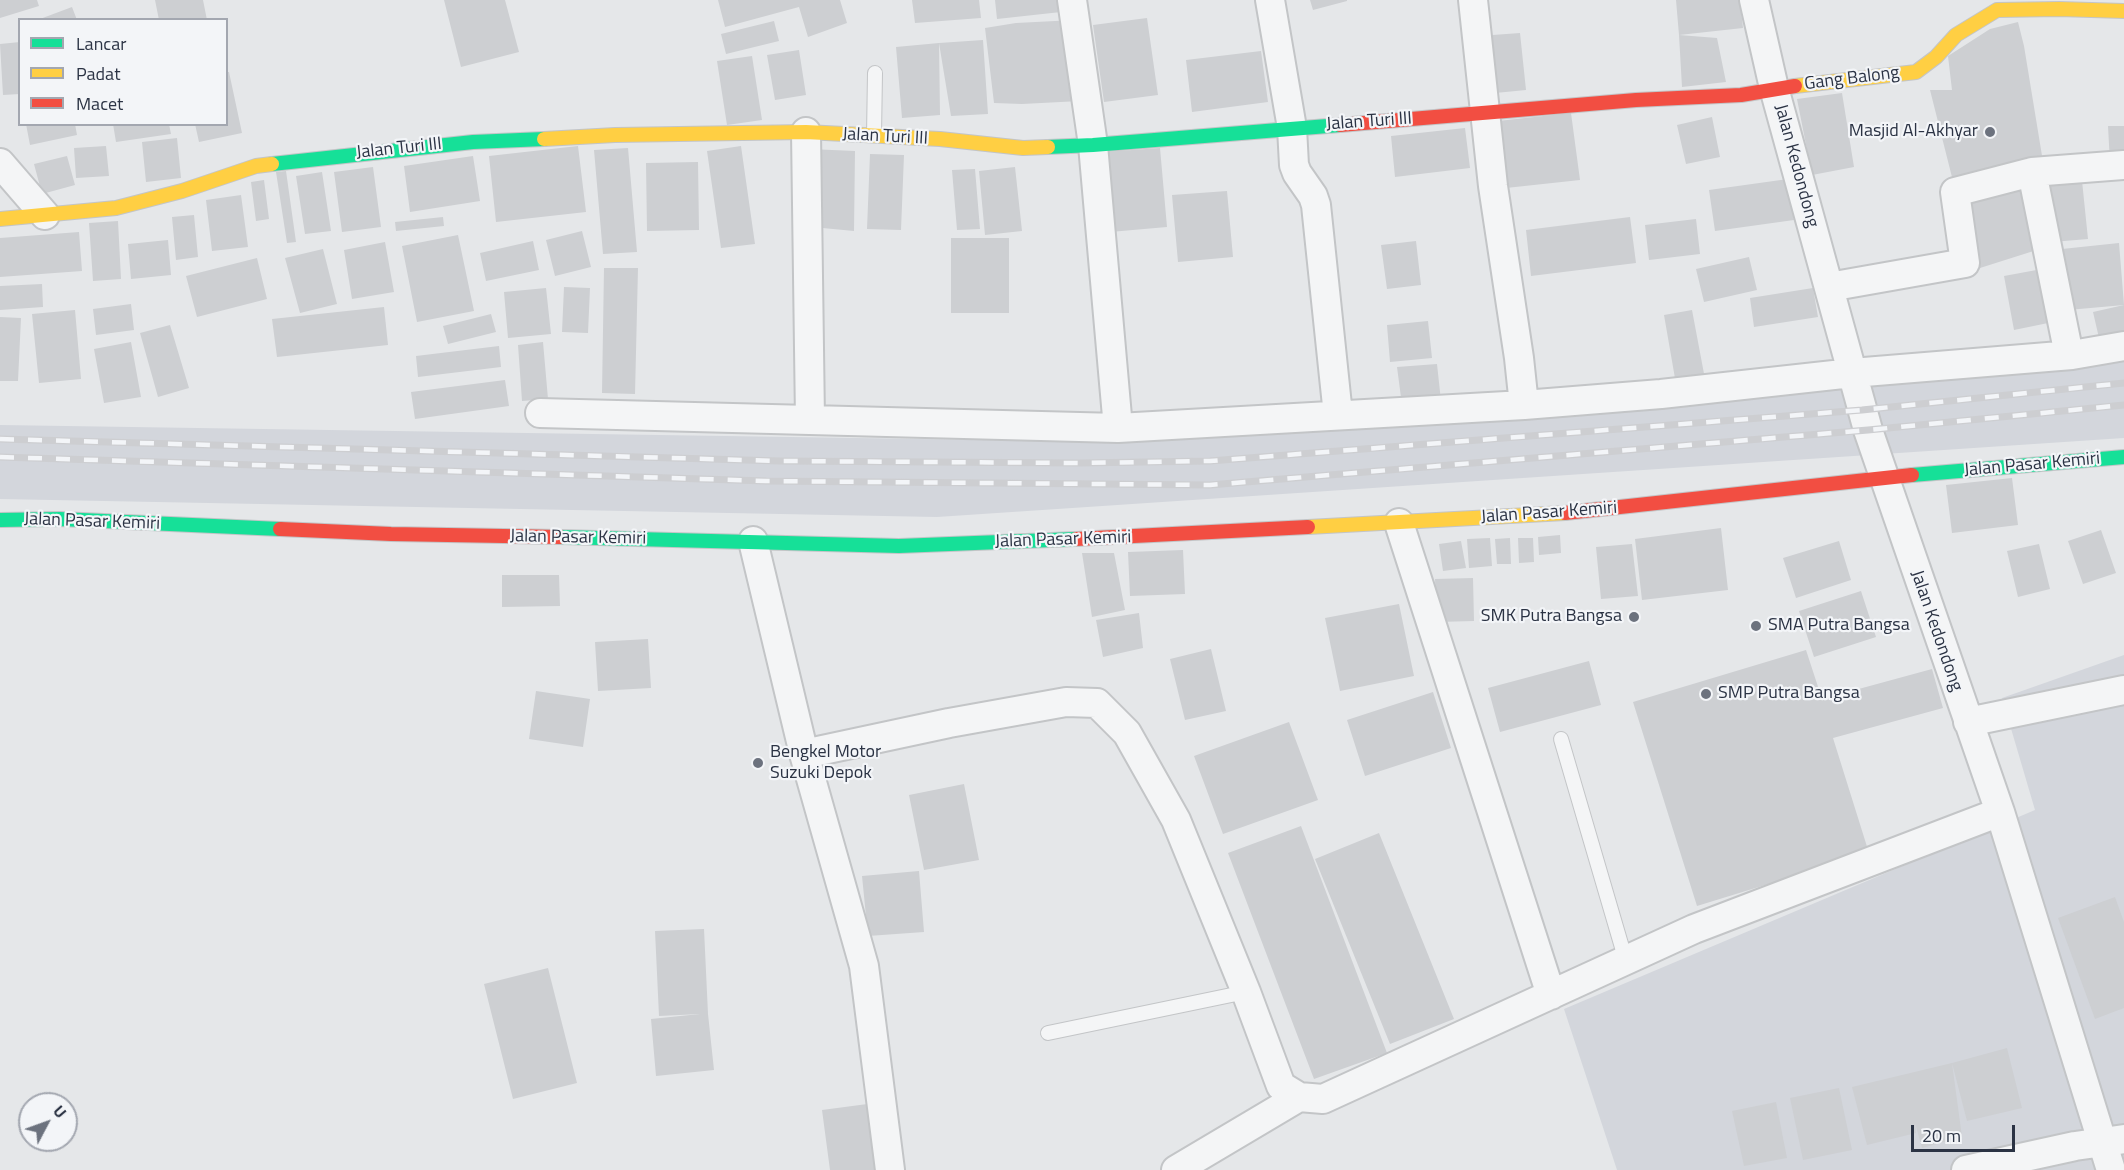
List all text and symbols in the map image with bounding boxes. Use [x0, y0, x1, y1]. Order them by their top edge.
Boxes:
legend [18, 18, 228, 126]
text: Lancar [76, 30, 126, 57]
text: Padat [76, 60, 120, 87]
street label: Gang Balong [1803, 62, 1901, 96]
text: Macet [76, 90, 123, 117]
street label: Jalan Kedondong [1769, 102, 1823, 230]
street label: Jalan Turi III [1325, 108, 1413, 136]
place label: Masjid Al-Akhyar [1849, 121, 1978, 143]
street label: Jalan Turi III [842, 124, 928, 150]
marker: Masjid Al-Akhyar [1983, 125, 1997, 139]
street label: Jalan Turi III [355, 134, 443, 164]
street label: Jalan Pasar Kemiri [1963, 448, 2101, 482]
street label: Jalan Pasar Kemiri [1480, 497, 1618, 529]
street label: Jalan Pasar Kemiri [23, 509, 161, 535]
street label: Jalan Pasar Kemiri [510, 526, 646, 550]
street label: Jalan Pasar Kemiri [994, 527, 1132, 553]
street label: Jalan Kedondong [1905, 568, 1967, 694]
place label: SMK Putra Bangsa [1481, 606, 1622, 628]
marker: SMK Putra Bangsa [1627, 610, 1641, 624]
place label: SMA Putra Bangsa [1768, 615, 1910, 637]
marker: SMA Putra Bangsa [1749, 619, 1763, 633]
place label: SMP Putra Bangsa [1718, 683, 1860, 705]
marker: SMP Putra Bangsa [1699, 687, 1713, 701]
place label: Bengkel Motor Suzuki Depok [770, 742, 881, 784]
marker: Bengkel Motor Suzuki Depok [751, 756, 765, 770]
north arrow [18, 1092, 78, 1152]
text: U [48, 1100, 73, 1123]
scale bar [1914, 1113, 2018, 1151]
text: 20 m [1922, 1122, 1961, 1149]

